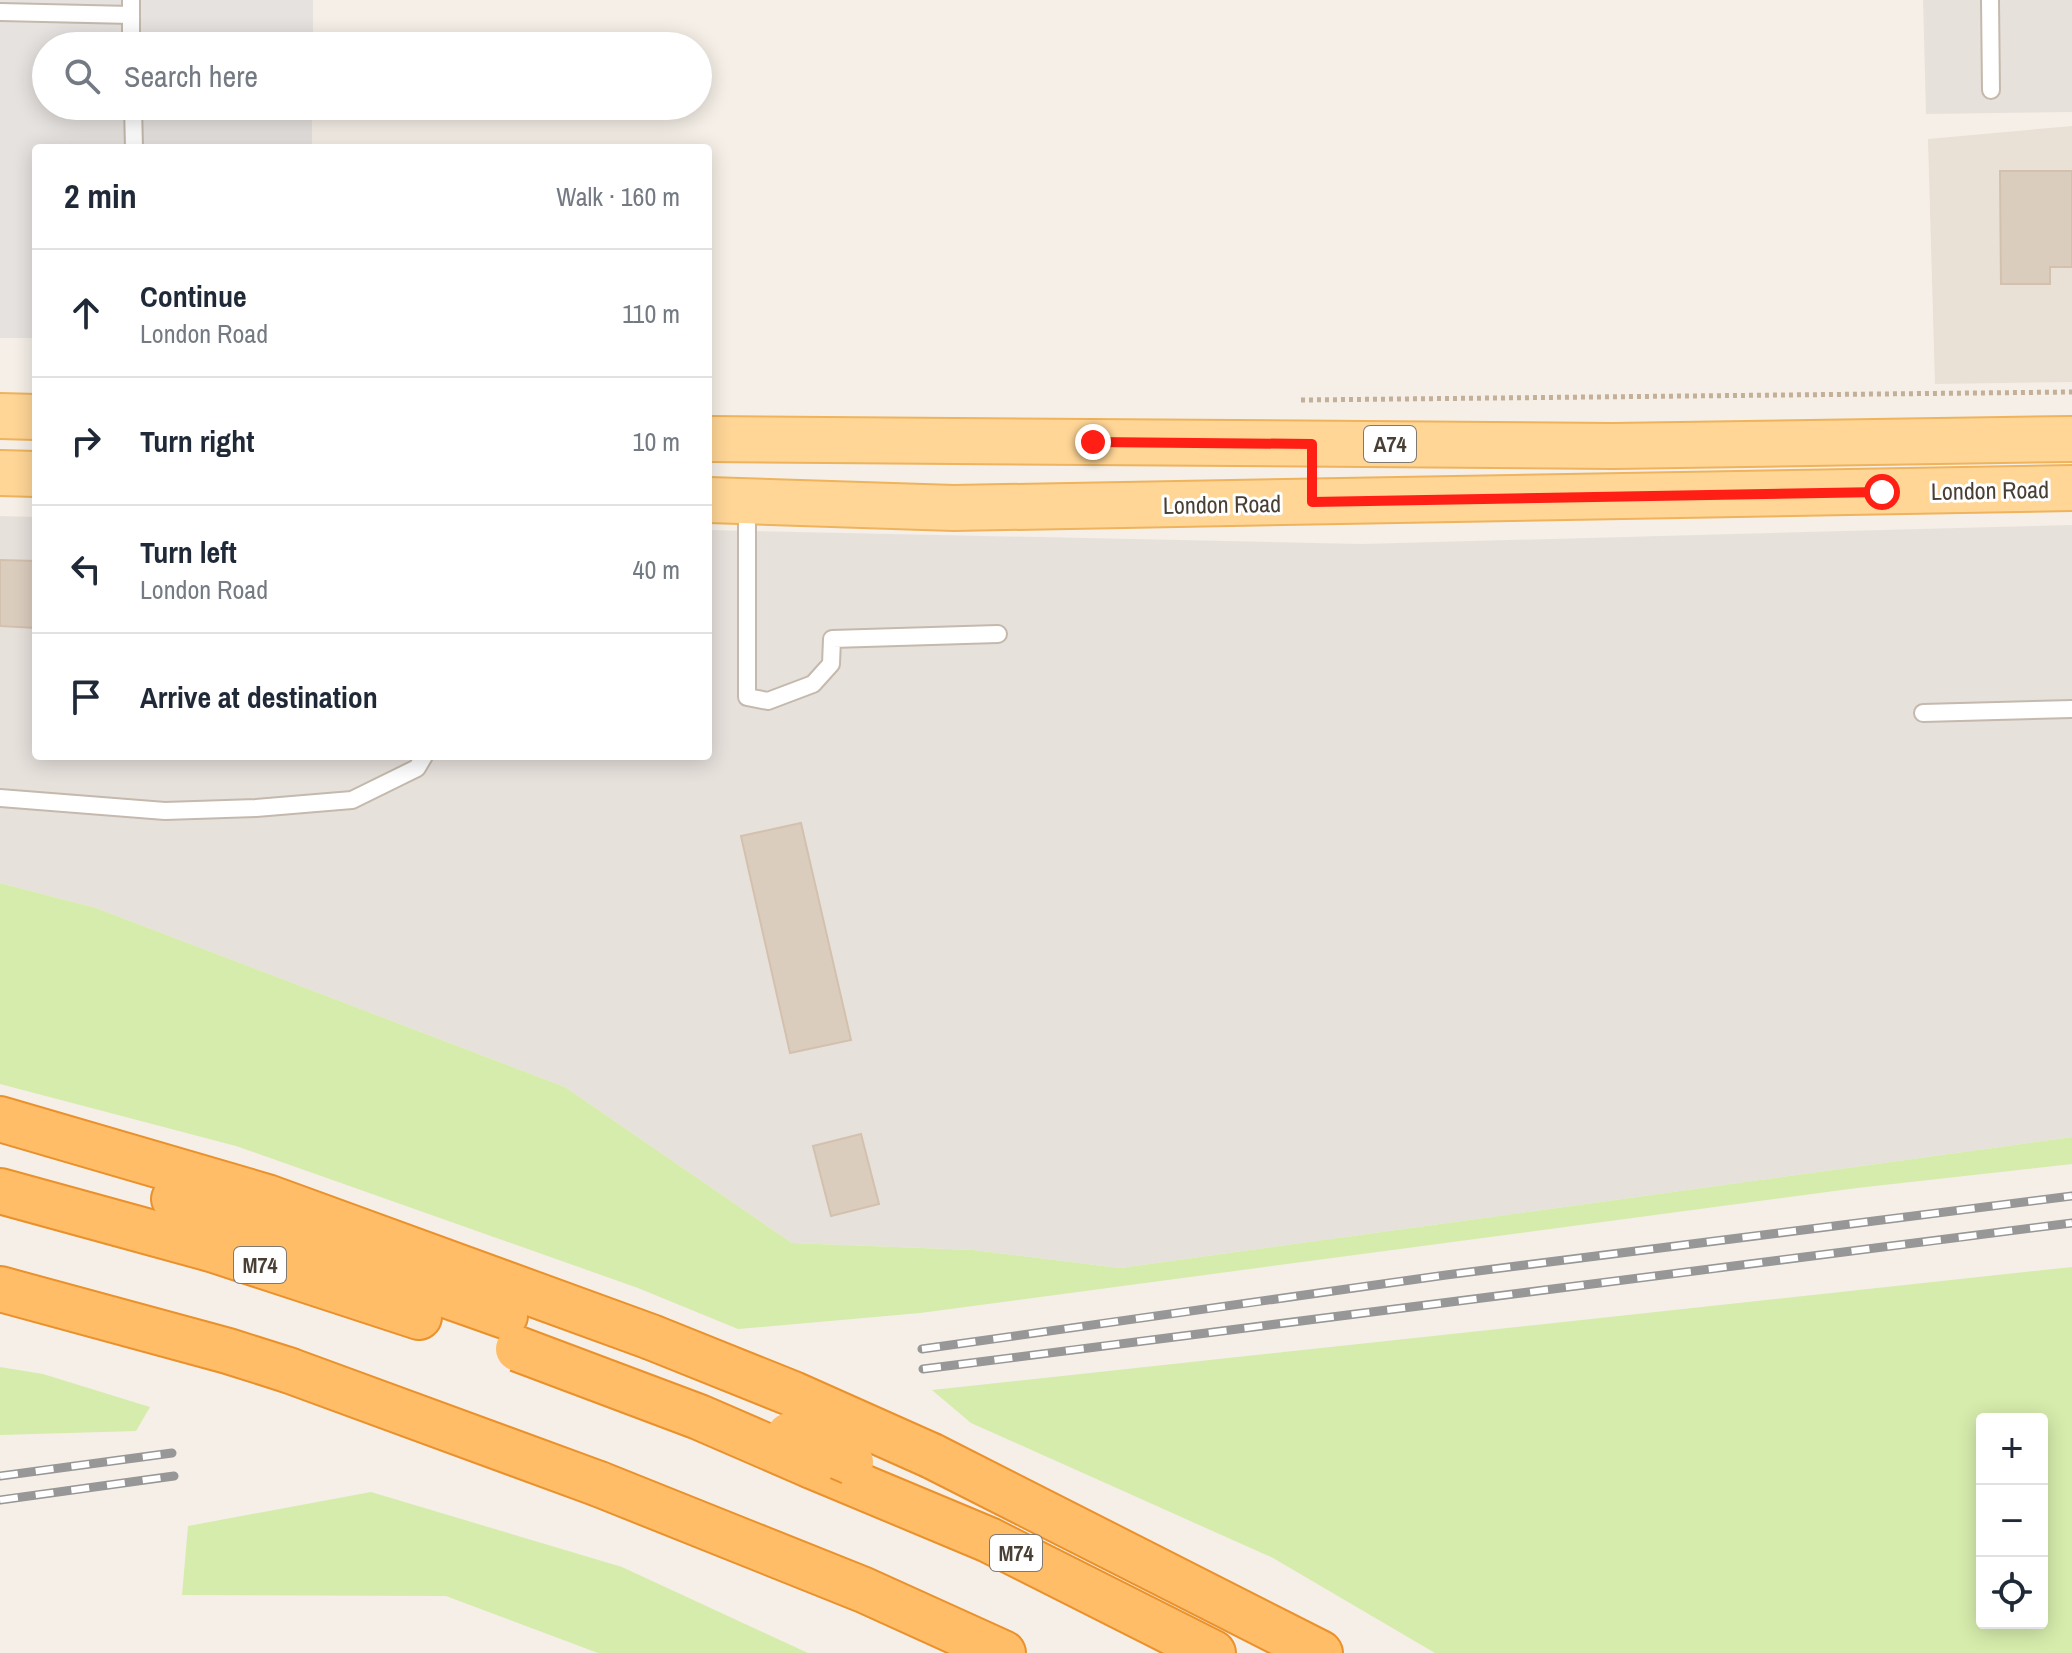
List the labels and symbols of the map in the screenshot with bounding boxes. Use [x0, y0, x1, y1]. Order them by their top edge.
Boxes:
route end [1075, 424, 1111, 460]
road number: A74 [1364, 426, 1416, 462]
street label: London Road [1931, 473, 2049, 507]
route start [1864, 474, 1900, 510]
street label: London Road [1163, 487, 1281, 521]
road number: M74 [234, 1247, 286, 1283]
road number: M74 [990, 1535, 1042, 1571]

